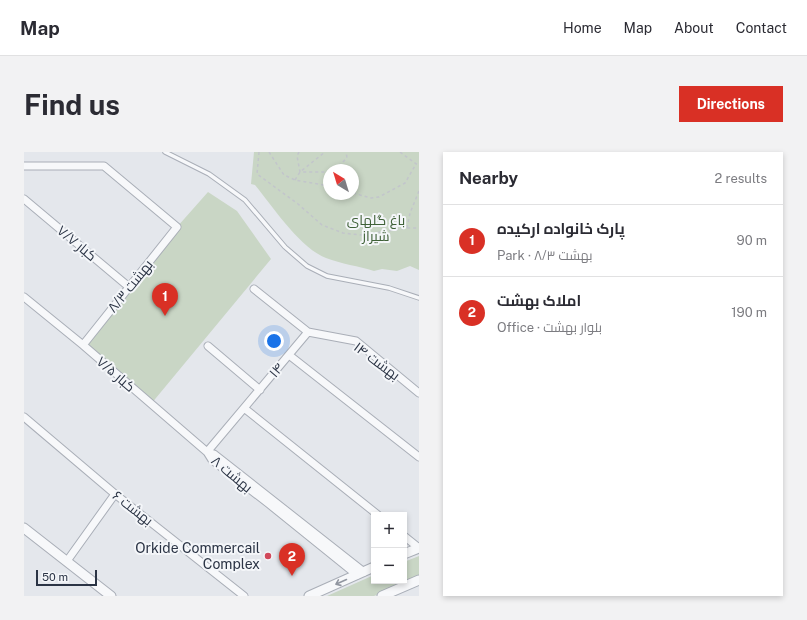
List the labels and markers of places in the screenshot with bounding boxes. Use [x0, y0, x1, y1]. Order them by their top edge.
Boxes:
pin: 1 [152, 283, 178, 316]
place label: Orkide Commercail Complex [135, 540, 260, 572]
pin: 2 [279, 543, 305, 576]
marker: Orkide Commercail Complex [263, 551, 273, 561]

